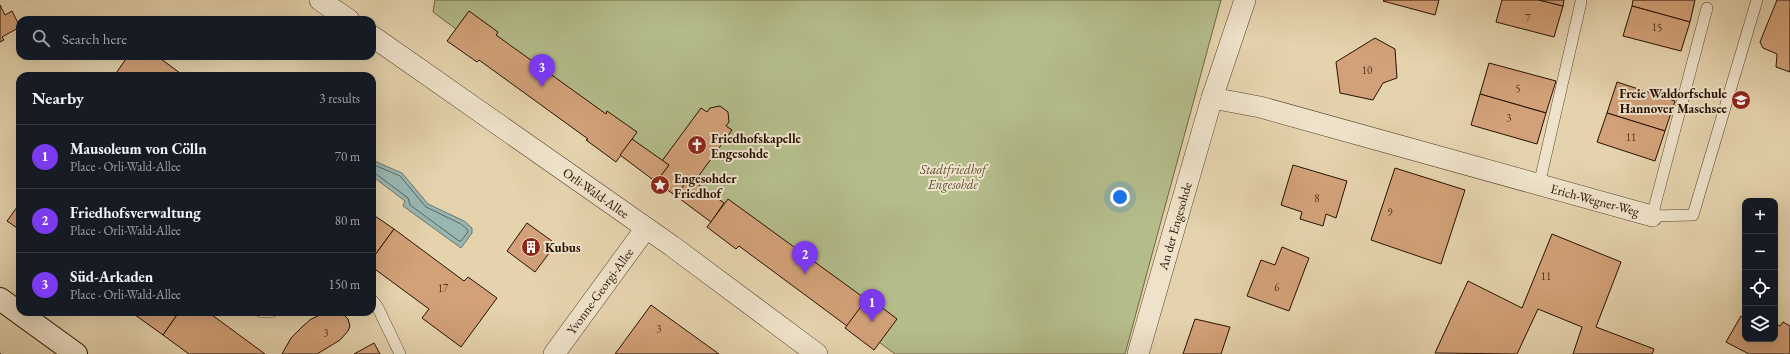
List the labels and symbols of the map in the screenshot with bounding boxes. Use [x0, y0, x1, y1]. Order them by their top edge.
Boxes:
house number: 7 [1525, 11, 1531, 25]
house number: 15 [1652, 20, 1662, 34]
pin: 3 [529, 54, 555, 87]
house number: 10 [1362, 63, 1372, 77]
house number: 5 [1515, 81, 1521, 95]
place label: Freie Waldorfschule Hannover Maschsee [1619, 85, 1728, 117]
school or university icon: Freie Waldorfschule Hannover Maschsee [1730, 89, 1752, 111]
house number: 3 [1506, 111, 1512, 125]
place label: Friedhofskapelle Engesohde [711, 130, 801, 162]
house number: 11 [1626, 130, 1636, 144]
church icon: Friedhofskapelle Engesohde [686, 134, 708, 156]
park label: Stadtfriedhof Engesohde [919, 161, 989, 193]
street label: Orli-Wald-Allee [559, 164, 633, 222]
place label: Engesohder Friedhof [674, 170, 737, 202]
place icon: Engesohder Friedhof [649, 174, 671, 196]
street label: An der Engesohde [1154, 180, 1196, 273]
street label: Erich-Wegner-Weg [1549, 180, 1642, 220]
your location [1110, 187, 1130, 207]
house number: 8 [1314, 191, 1320, 205]
house number: 9 [1387, 205, 1393, 219]
building icon: Kubus [520, 236, 542, 258]
place label: Kubus [545, 239, 581, 256]
pin: 2 [792, 241, 818, 274]
street label: Yvonne-Georgi-Allee [563, 244, 637, 338]
house number: 11 [1541, 269, 1551, 283]
house number: 6 [1274, 280, 1280, 294]
house number: 17 [438, 281, 449, 295]
pin: 1 [859, 289, 885, 322]
house number: 3 [656, 322, 662, 336]
house number: 3 [323, 326, 329, 340]

